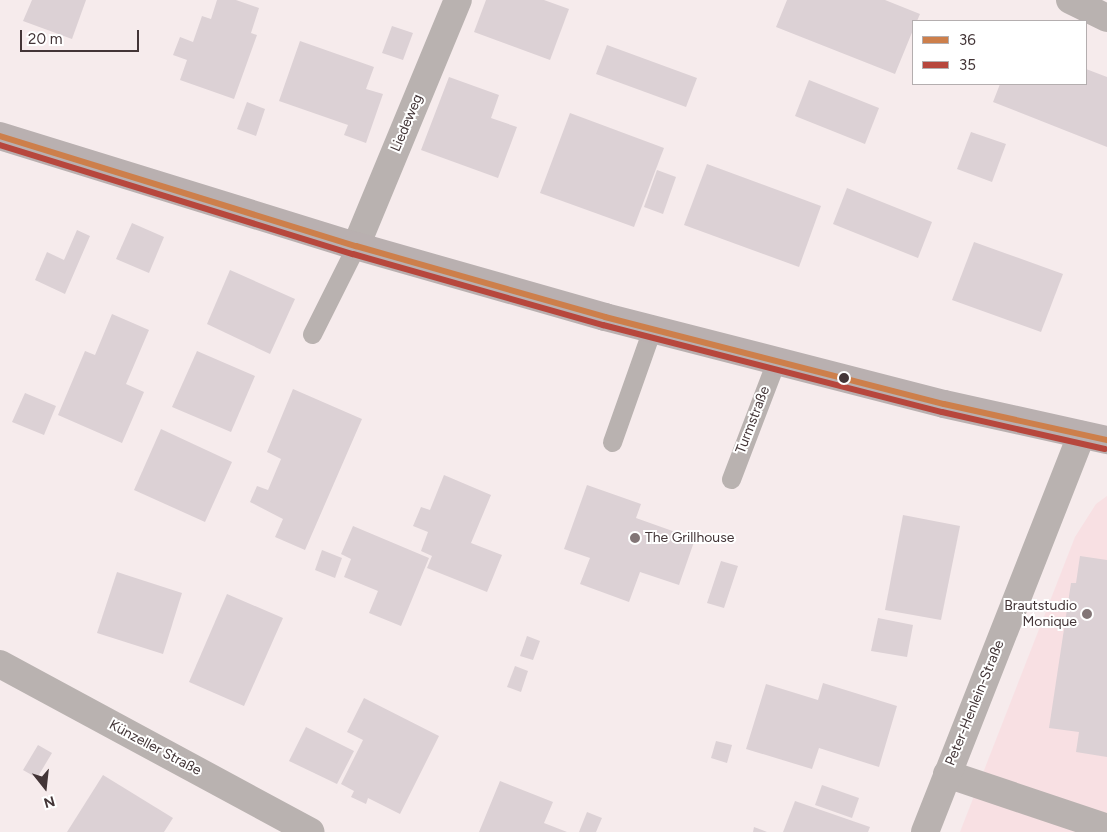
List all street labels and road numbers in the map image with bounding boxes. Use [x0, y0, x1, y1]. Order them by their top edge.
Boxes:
street label: Liedeweg [387, 92, 427, 154]
street label: Turmstraße [732, 384, 774, 456]
street label: Peter-Henlein-Straße [942, 638, 1008, 768]
street label: Künzeller Straße [106, 717, 204, 779]

